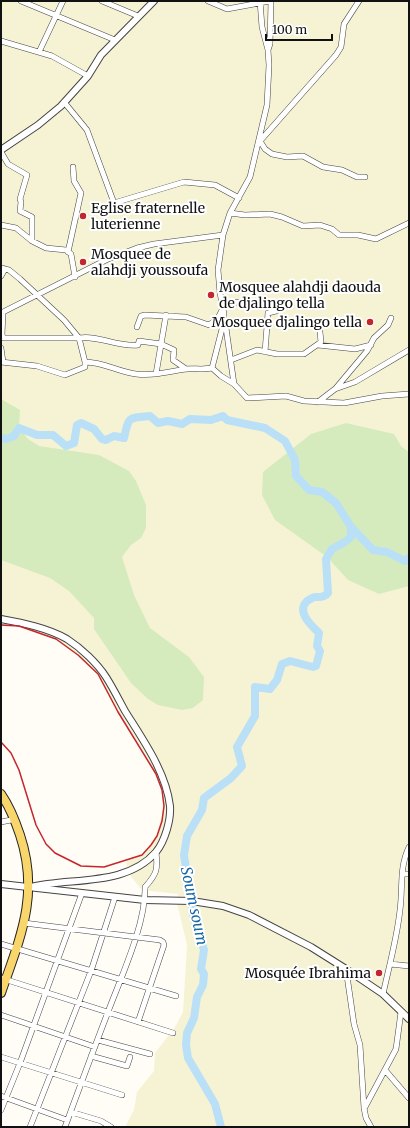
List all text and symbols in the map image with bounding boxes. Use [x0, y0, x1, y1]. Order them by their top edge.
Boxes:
scale bar [266, 16, 332, 42]
text: 100 m [272, 22, 307, 37]
place label: Eglise fraternelle luterienne [91, 199, 205, 233]
marker: Eglise fraternelle luterienne [78, 211, 88, 221]
place label: Mosquee de alahdji youssoufa [91, 245, 209, 279]
marker: Mosquee de alahdji youssoufa [78, 257, 88, 267]
place label: Mosquee alahdji daouda de djalingo tella [219, 278, 381, 312]
marker: Mosquee alahdji daouda de djalingo tella [206, 290, 216, 300]
place label: Mosquee djalingo tella [211, 313, 362, 331]
marker: Mosquee djalingo tella [365, 317, 375, 327]
water label: Soum soum [177, 865, 212, 947]
place label: Mosquée Ibrahima [245, 964, 371, 982]
marker: Mosquée Ibrahima [374, 968, 384, 978]

